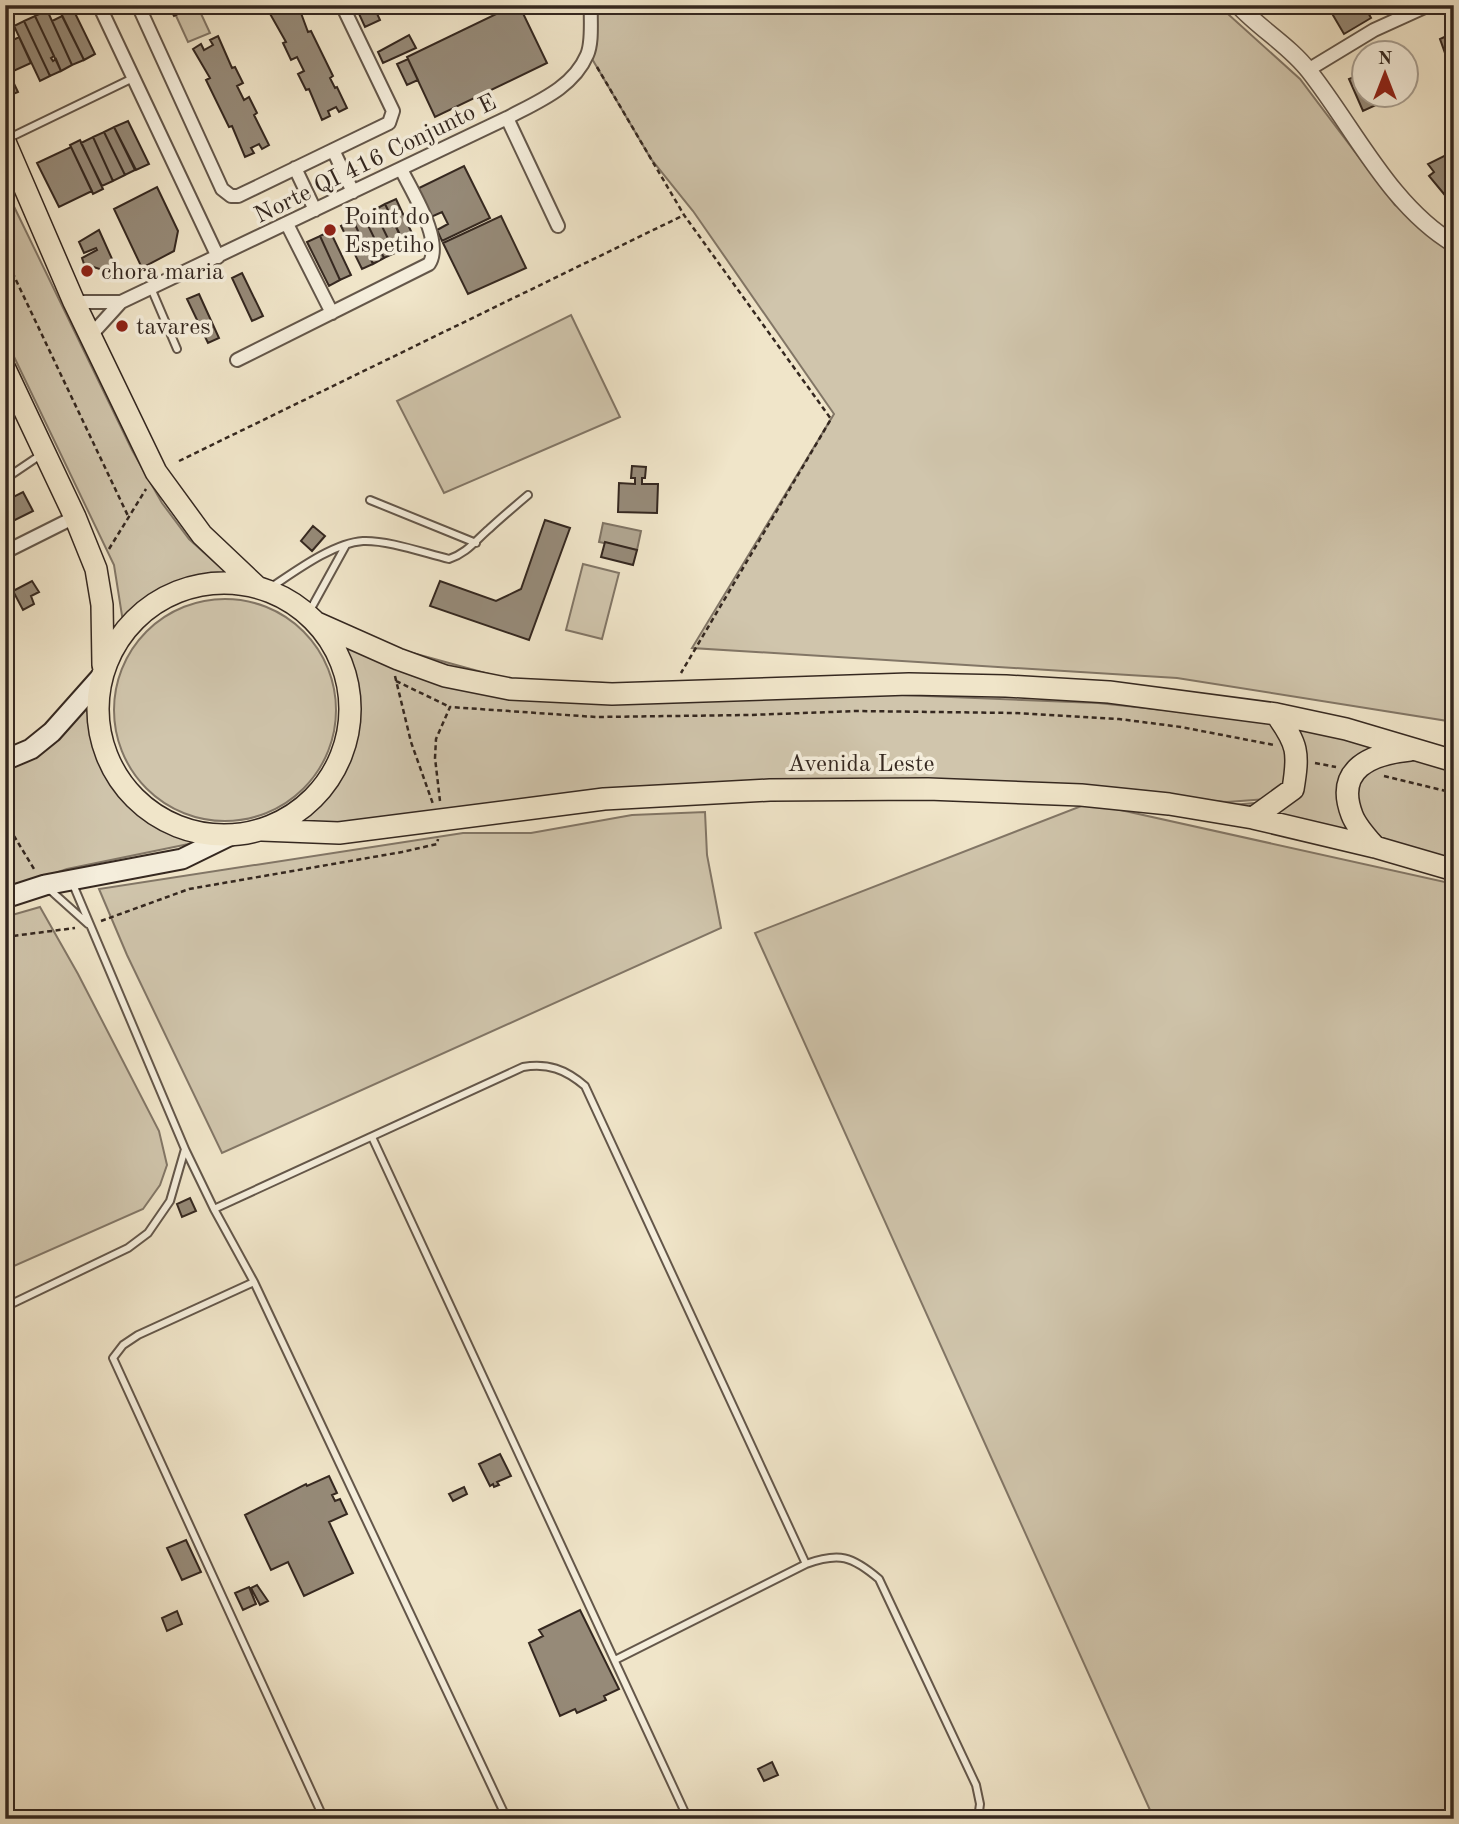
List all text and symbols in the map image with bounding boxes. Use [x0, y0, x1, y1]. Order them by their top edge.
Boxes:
north arrow [1350, 38, 1420, 108]
text: N [1378, 50, 1393, 69]
street label: Norte QI 416 Conjunto E [251, 91, 501, 229]
place label: Point do Espetiho [344, 206, 434, 258]
marker: Point do Espetiho [322, 222, 338, 238]
place label: chora maria [101, 261, 224, 285]
marker: chora maria [79, 263, 95, 279]
place label: tavares [136, 316, 211, 340]
marker: tavares [114, 318, 130, 334]
street label: Avenida Leste [788, 753, 934, 777]

